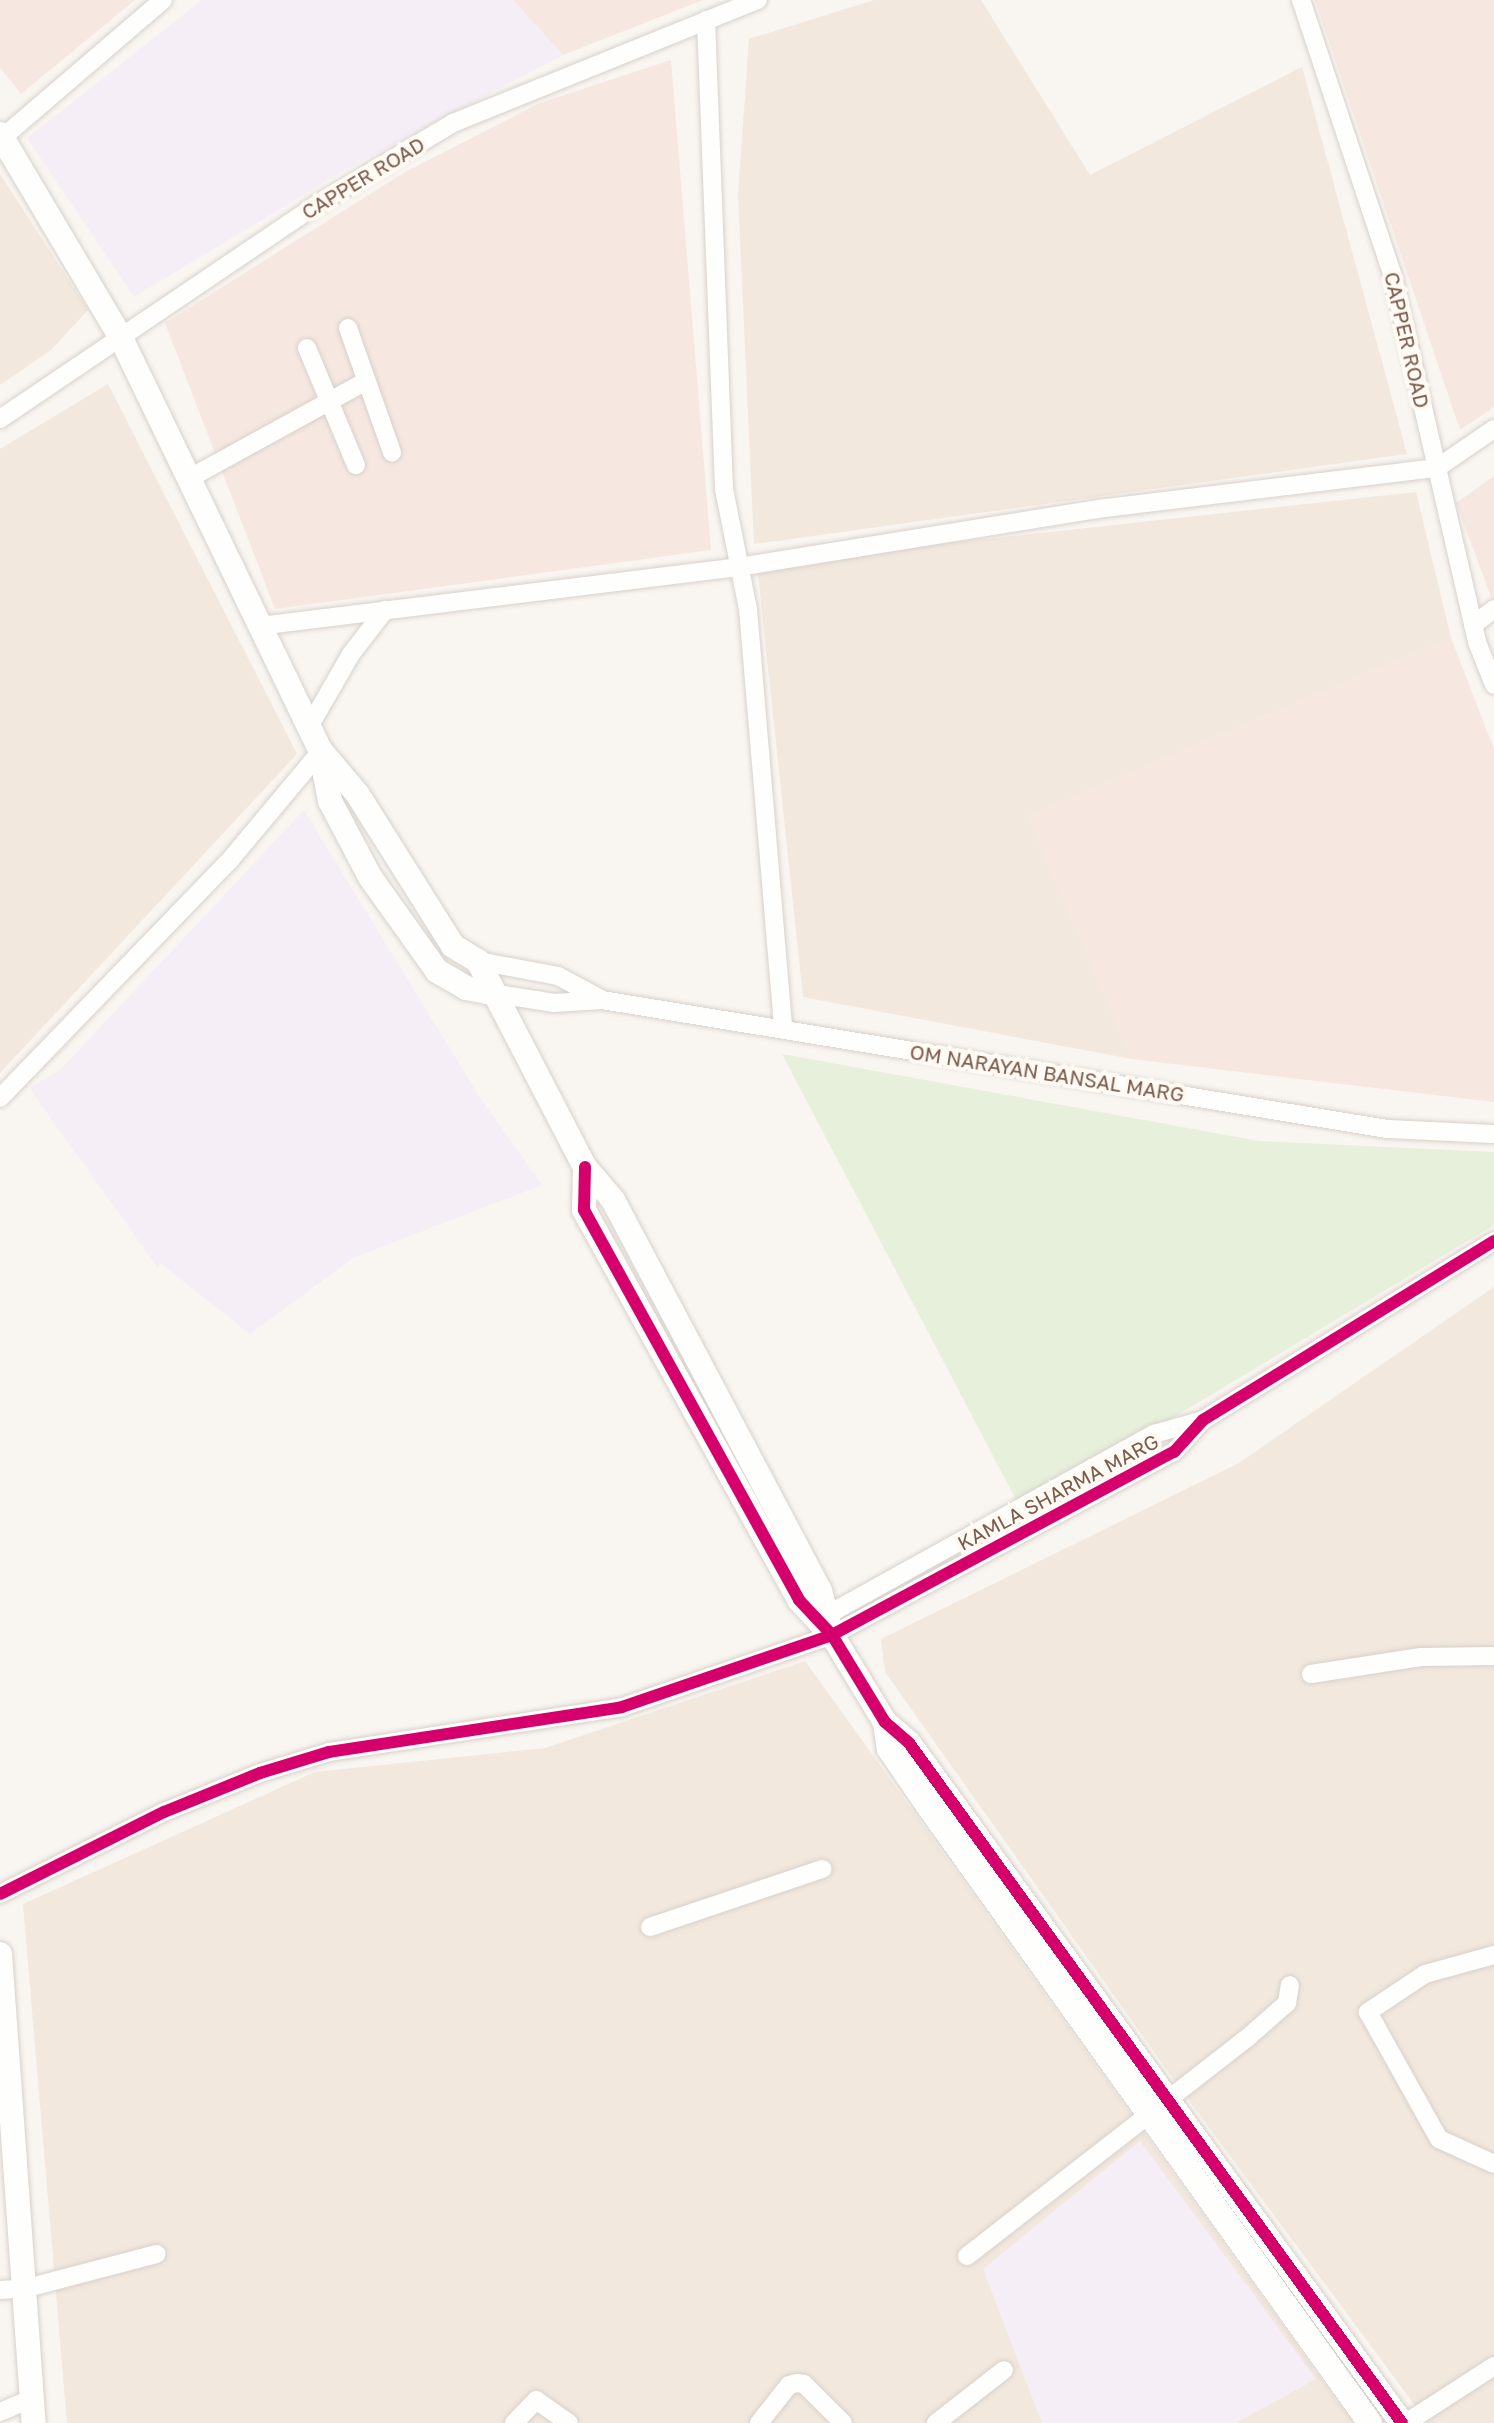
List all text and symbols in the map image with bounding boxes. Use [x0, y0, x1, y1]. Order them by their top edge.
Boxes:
street label: CAPPER ROAD [297, 132, 429, 224]
street label: CAPPER ROAD [1380, 270, 1434, 410]
street label: OM NARAYAN BANSAL MARG [908, 1039, 1186, 1107]
street label: KAMLA SHARMA MARG [953, 1429, 1163, 1555]

